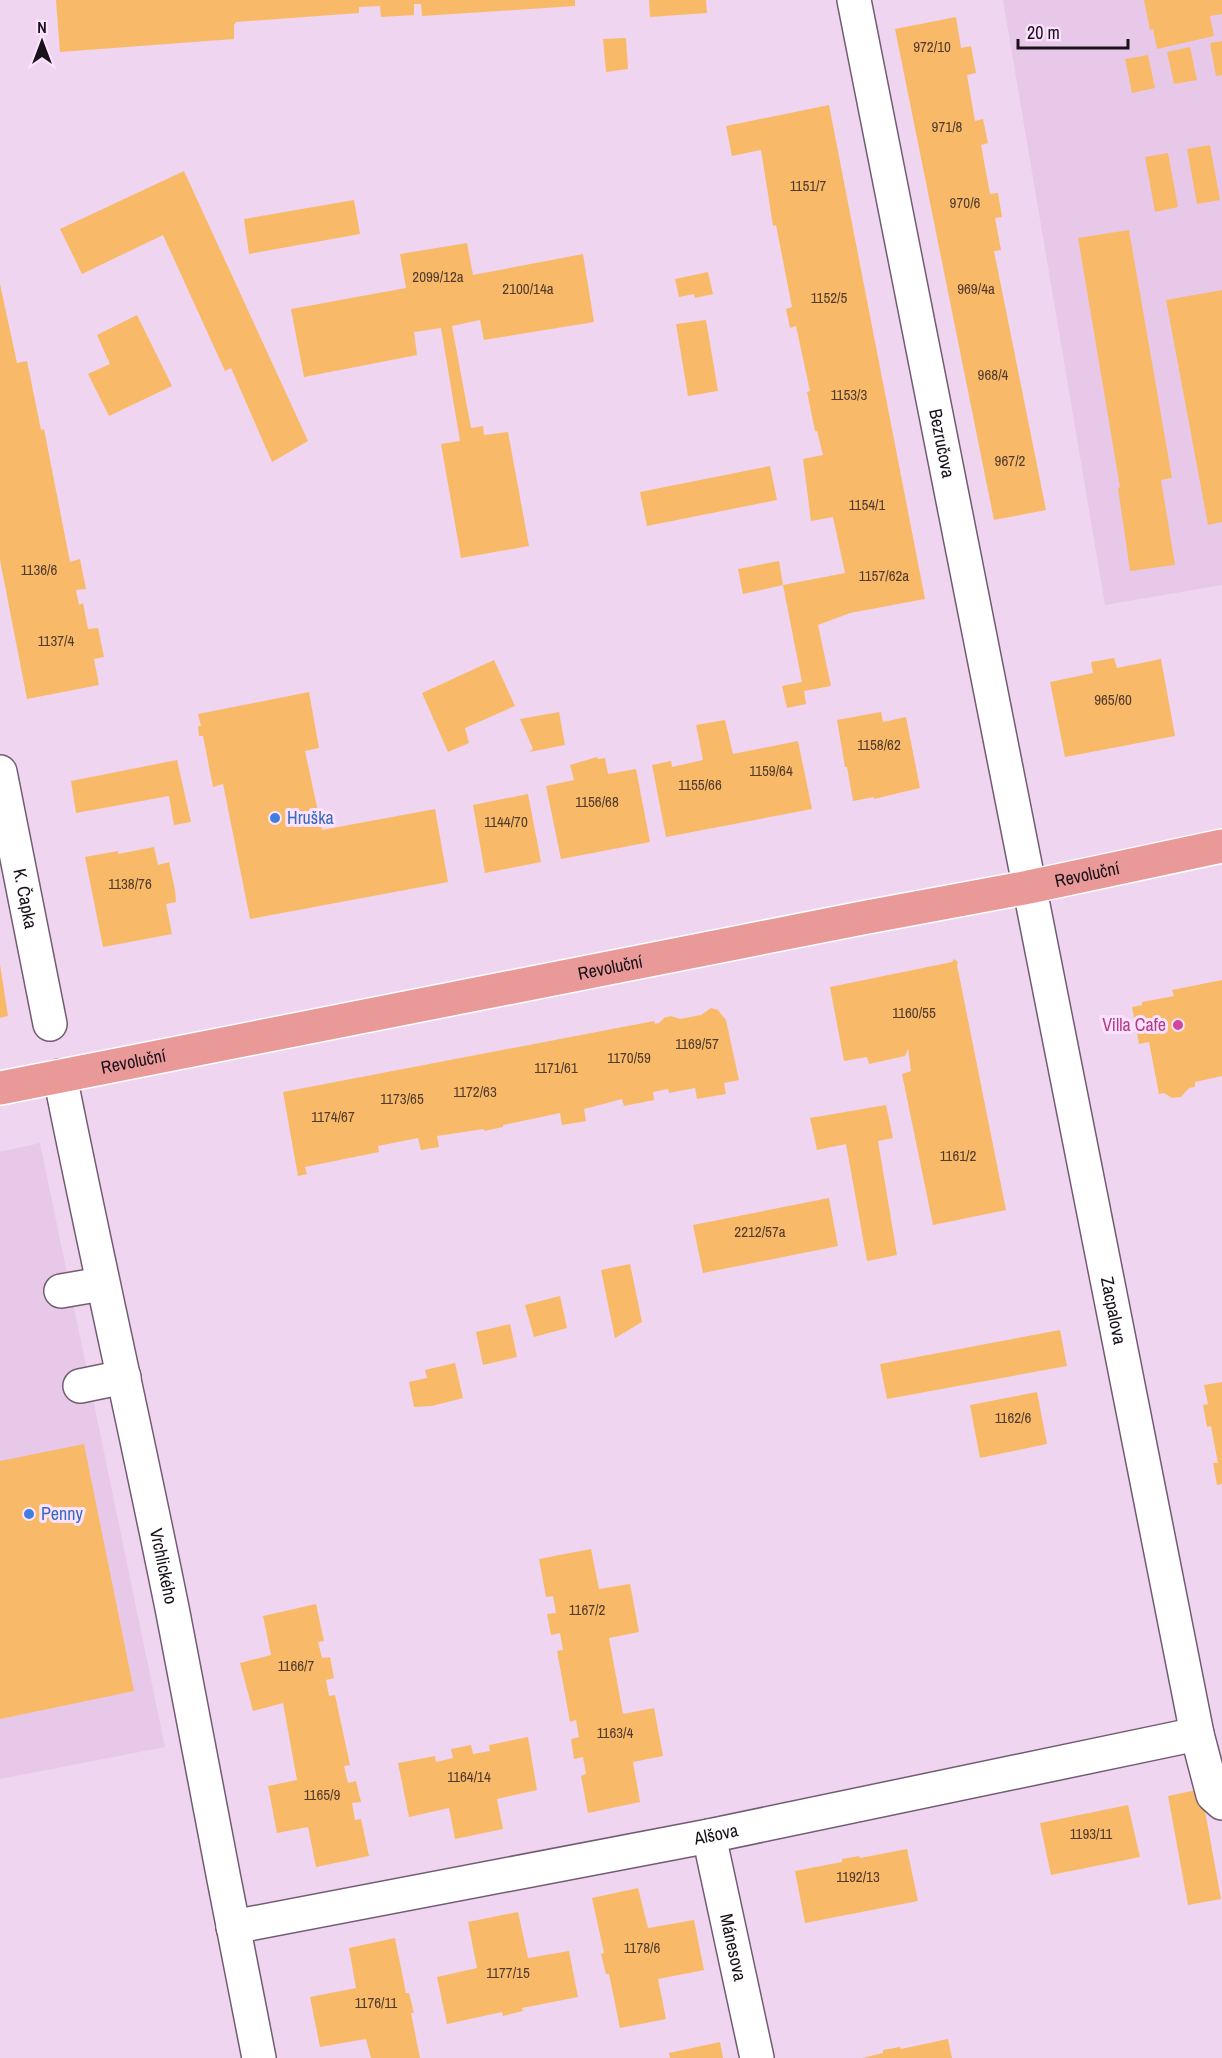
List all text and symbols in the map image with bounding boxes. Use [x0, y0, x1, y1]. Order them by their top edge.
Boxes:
north arrow [12, 12, 72, 72]
scale bar [1018, 12, 1128, 50]
text: N [37, 16, 47, 38]
text: 20 m [1027, 20, 1060, 45]
house number: 972/10 [913, 36, 951, 57]
house number: 971/8 [932, 116, 963, 137]
house number: 1151/7 [790, 175, 827, 196]
house number: 970/6 [950, 192, 981, 213]
house number: 2099/12a [412, 266, 464, 287]
house number: 2100/14a [502, 278, 554, 299]
house number: 969/4a [957, 278, 995, 299]
house number: 1152/5 [811, 287, 848, 308]
house number: 968/4 [978, 364, 1009, 385]
house number: 1153/3 [831, 384, 868, 405]
street label: Bezručova [923, 407, 961, 480]
house number: 967/2 [995, 450, 1026, 471]
house number: 1154/1 [849, 494, 886, 515]
house number: 1136/6 [21, 559, 58, 580]
house number: 1157/62a [859, 565, 909, 586]
house number: 1137/4 [38, 630, 75, 651]
house number: 965/60 [1094, 689, 1132, 710]
house number: 1158/62 [857, 734, 901, 755]
house number: 1159/64 [749, 760, 793, 781]
house number: 1155/66 [678, 774, 722, 795]
house number: 1156/68 [575, 791, 619, 812]
place label: Hruška [287, 805, 334, 830]
marker: Hruška [268, 811, 282, 825]
house number: 1144/70 [484, 811, 528, 832]
street label: Revoluční [1052, 855, 1123, 893]
street label: K. Čapka [7, 866, 44, 931]
house number: 1138/76 [108, 873, 152, 894]
street label: Revoluční [575, 948, 646, 986]
house number: 1160/55 [892, 1002, 936, 1023]
place label: Villa Cafe [1102, 1012, 1166, 1037]
marker: Villa Cafe [1171, 1018, 1185, 1032]
house number: 1169/57 [675, 1033, 719, 1054]
street label: Revoluční [99, 1042, 169, 1080]
house number: 1170/59 [607, 1047, 651, 1068]
house number: 1171/61 [534, 1057, 578, 1078]
house number: 1172/63 [453, 1081, 497, 1102]
house number: 1173/65 [380, 1088, 424, 1109]
house number: 1174/67 [311, 1106, 355, 1127]
house number: 1161/2 [940, 1145, 977, 1166]
house number: 2212/57a [734, 1221, 786, 1242]
street label: Zacpalova [1095, 1275, 1133, 1346]
house number: 1162/6 [995, 1407, 1032, 1428]
place label: Penny [41, 1501, 83, 1526]
marker: Penny [22, 1507, 36, 1521]
street label: Vrchlického [144, 1526, 184, 1606]
house number: 1167/2 [569, 1599, 606, 1620]
house number: 1166/7 [278, 1655, 315, 1676]
house number: 1163/4 [597, 1722, 634, 1743]
house number: 1164/14 [447, 1766, 491, 1787]
house number: 1165/9 [304, 1784, 341, 1805]
street label: Alšova [691, 1817, 740, 1851]
house number: 1193/11 [1070, 1823, 1112, 1844]
house number: 1192/13 [836, 1866, 880, 1887]
street label: Mánesova [714, 1911, 753, 1983]
house number: 1178/6 [624, 1937, 661, 1958]
house number: 1177/15 [486, 1962, 530, 1983]
house number: 1176/11 [355, 1992, 397, 2013]

